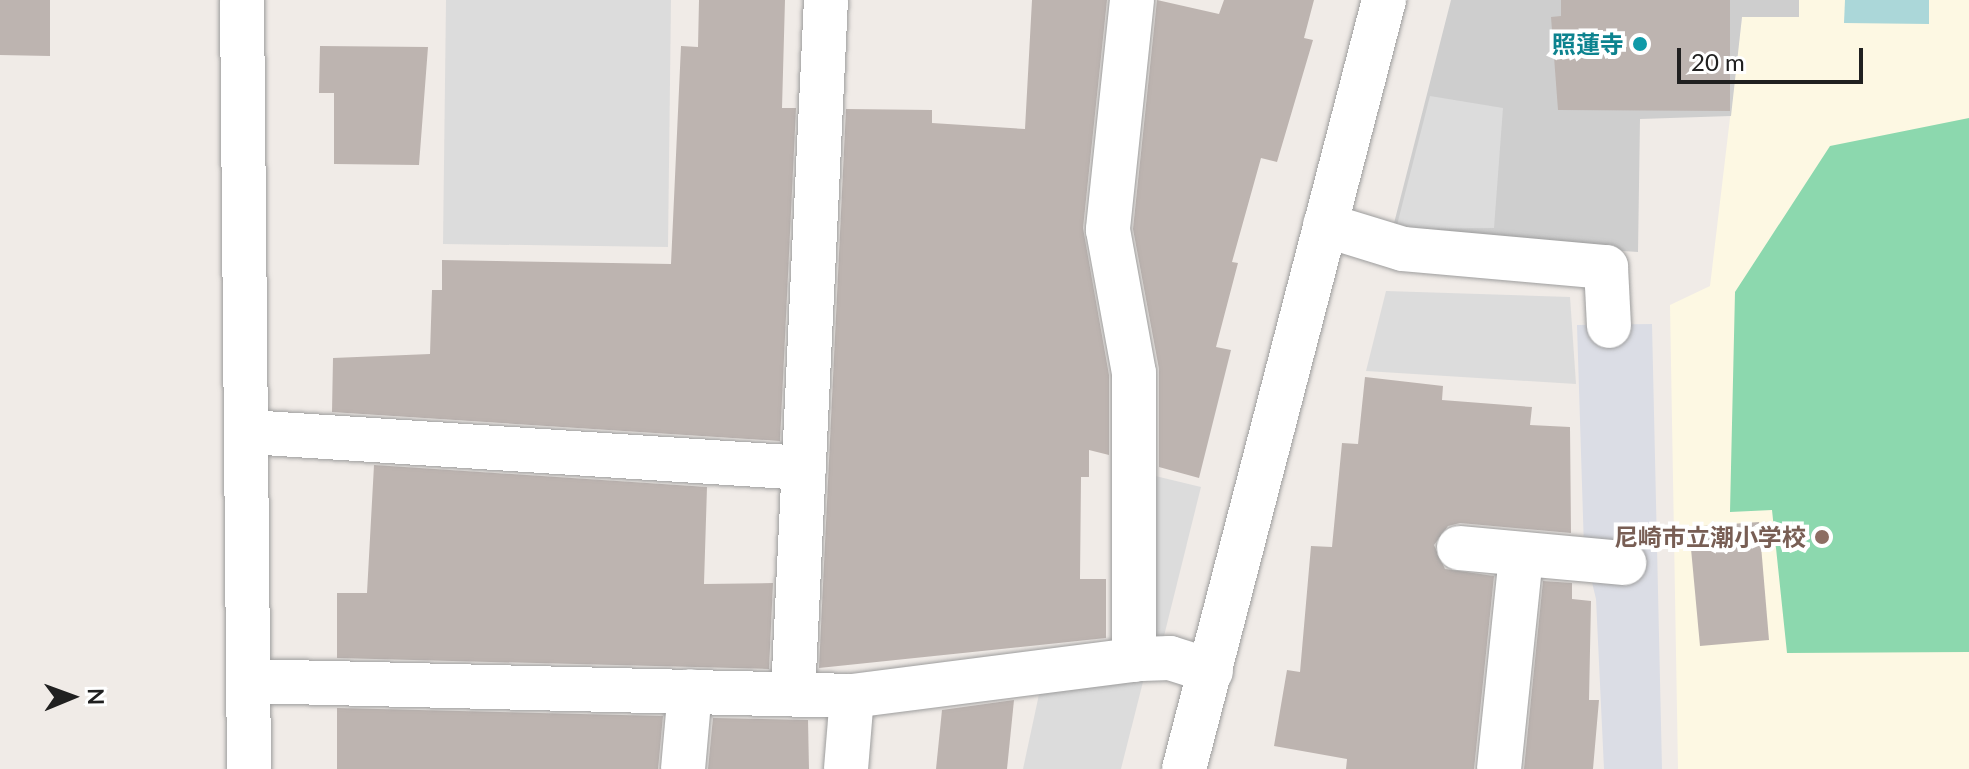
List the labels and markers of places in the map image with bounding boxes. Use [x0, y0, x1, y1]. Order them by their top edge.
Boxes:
place label: 照蓮寺 [1552, 30, 1624, 58]
marker: 照蓮寺 [1631, 35, 1649, 53]
place label: 尼崎市立潮小学校 [1614, 523, 1806, 551]
marker: 尼崎市立潮小学校 [1813, 528, 1831, 546]

